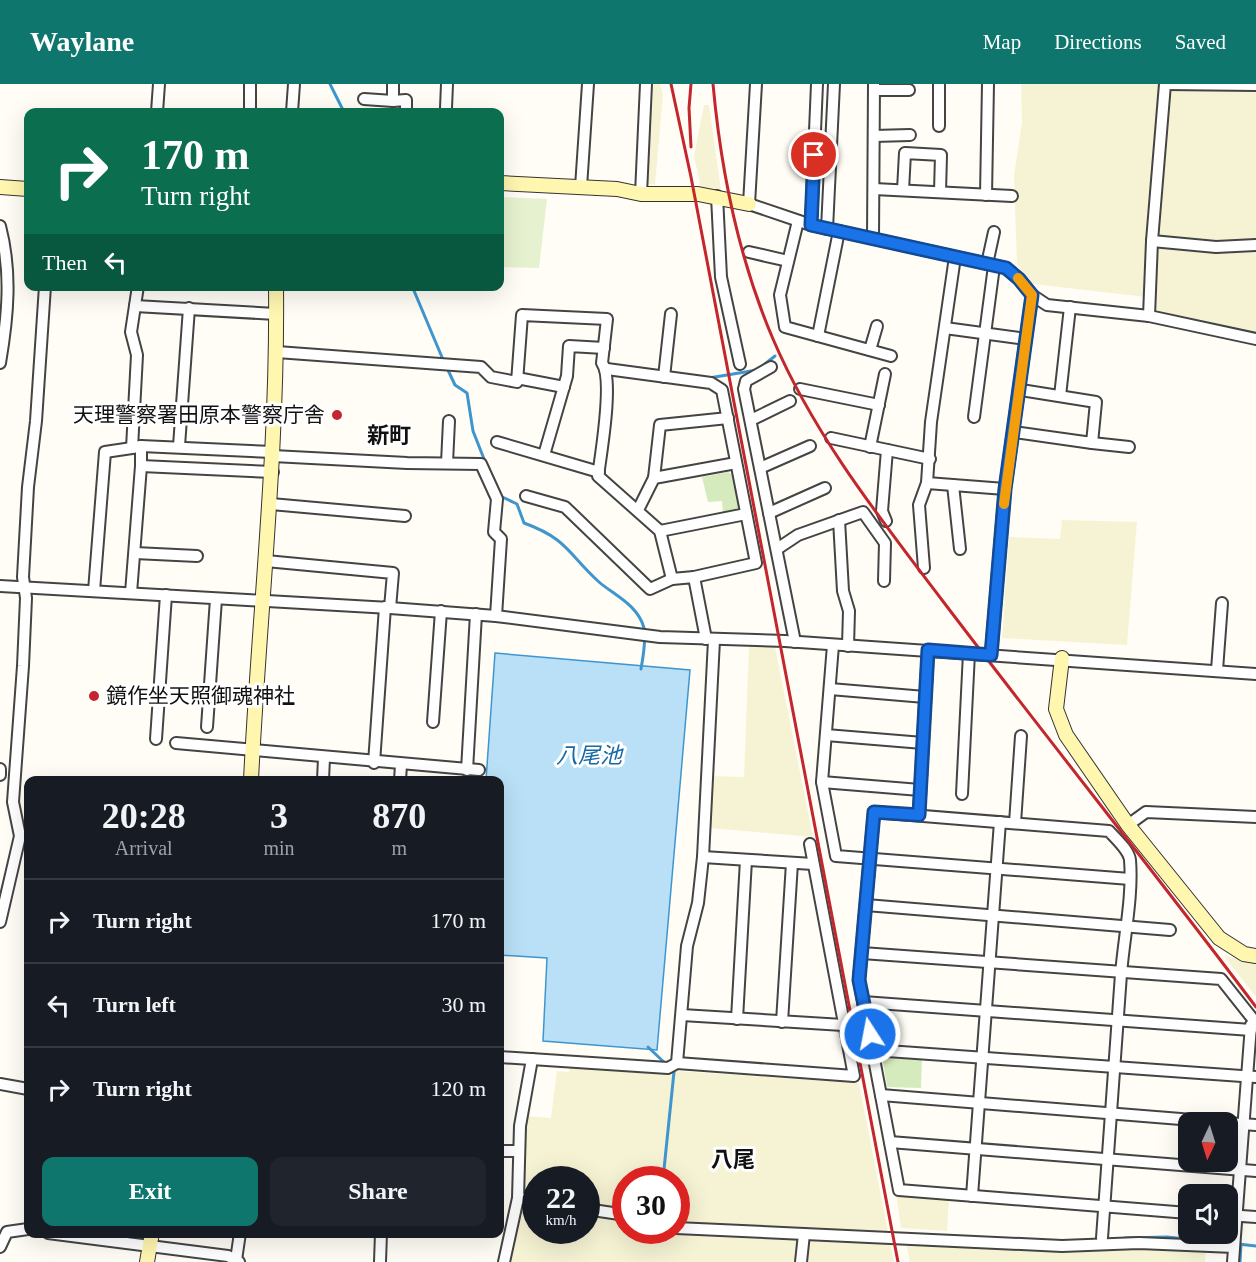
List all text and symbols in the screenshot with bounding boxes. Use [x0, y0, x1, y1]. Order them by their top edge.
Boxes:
text: Waylane [30, 26, 134, 57]
text: Map [983, 30, 1021, 54]
text: Directions [1054, 30, 1142, 54]
text: Saved [1175, 30, 1226, 54]
pin [788, 129, 839, 180]
icon: right [42, 132, 120, 210]
text: 170 m [141, 132, 250, 178]
icon: arrive [797, 138, 830, 171]
text: Turn right [141, 181, 250, 211]
icon: left [99, 246, 132, 279]
text: Then [42, 250, 87, 275]
place label: 天理警察署田原本警察庁舎 [73, 403, 325, 427]
marker: 天理警察署田原本警察庁舎 [330, 408, 344, 422]
district label: 新町 [367, 423, 411, 448]
place label: 鏡作坐天照御魂神社 [106, 684, 295, 708]
marker: 鏡作坐天照御魂神社 [87, 689, 101, 703]
water label: 八尾池 [556, 743, 624, 768]
text: 20:28 [102, 796, 186, 836]
text: 3 [270, 796, 288, 836]
text: 870 [372, 796, 426, 836]
text: Arrival [115, 837, 173, 859]
text: min [263, 837, 295, 859]
text: m [392, 837, 407, 859]
icon: right [42, 905, 75, 938]
text: Turn right [93, 908, 192, 933]
text: 170 m [430, 908, 486, 933]
icon: left [42, 989, 75, 1022]
text: Turn left [93, 992, 176, 1017]
text: 30 m [441, 992, 486, 1017]
position arrow [838, 1002, 902, 1066]
icon: right [42, 1073, 75, 1106]
text: Turn right [93, 1076, 192, 1101]
text: 120 m [430, 1076, 486, 1101]
north arrow [1178, 1112, 1238, 1172]
map controls [1178, 1112, 1238, 1244]
district label: 八尾 [711, 1147, 755, 1172]
button: Exit [42, 1157, 258, 1226]
button: Share [270, 1157, 486, 1226]
speed limit sign: 30 [612, 1166, 690, 1244]
text: 22 [546, 1181, 576, 1214]
button: sound [1178, 1184, 1238, 1244]
text: km/h [546, 1212, 576, 1228]

